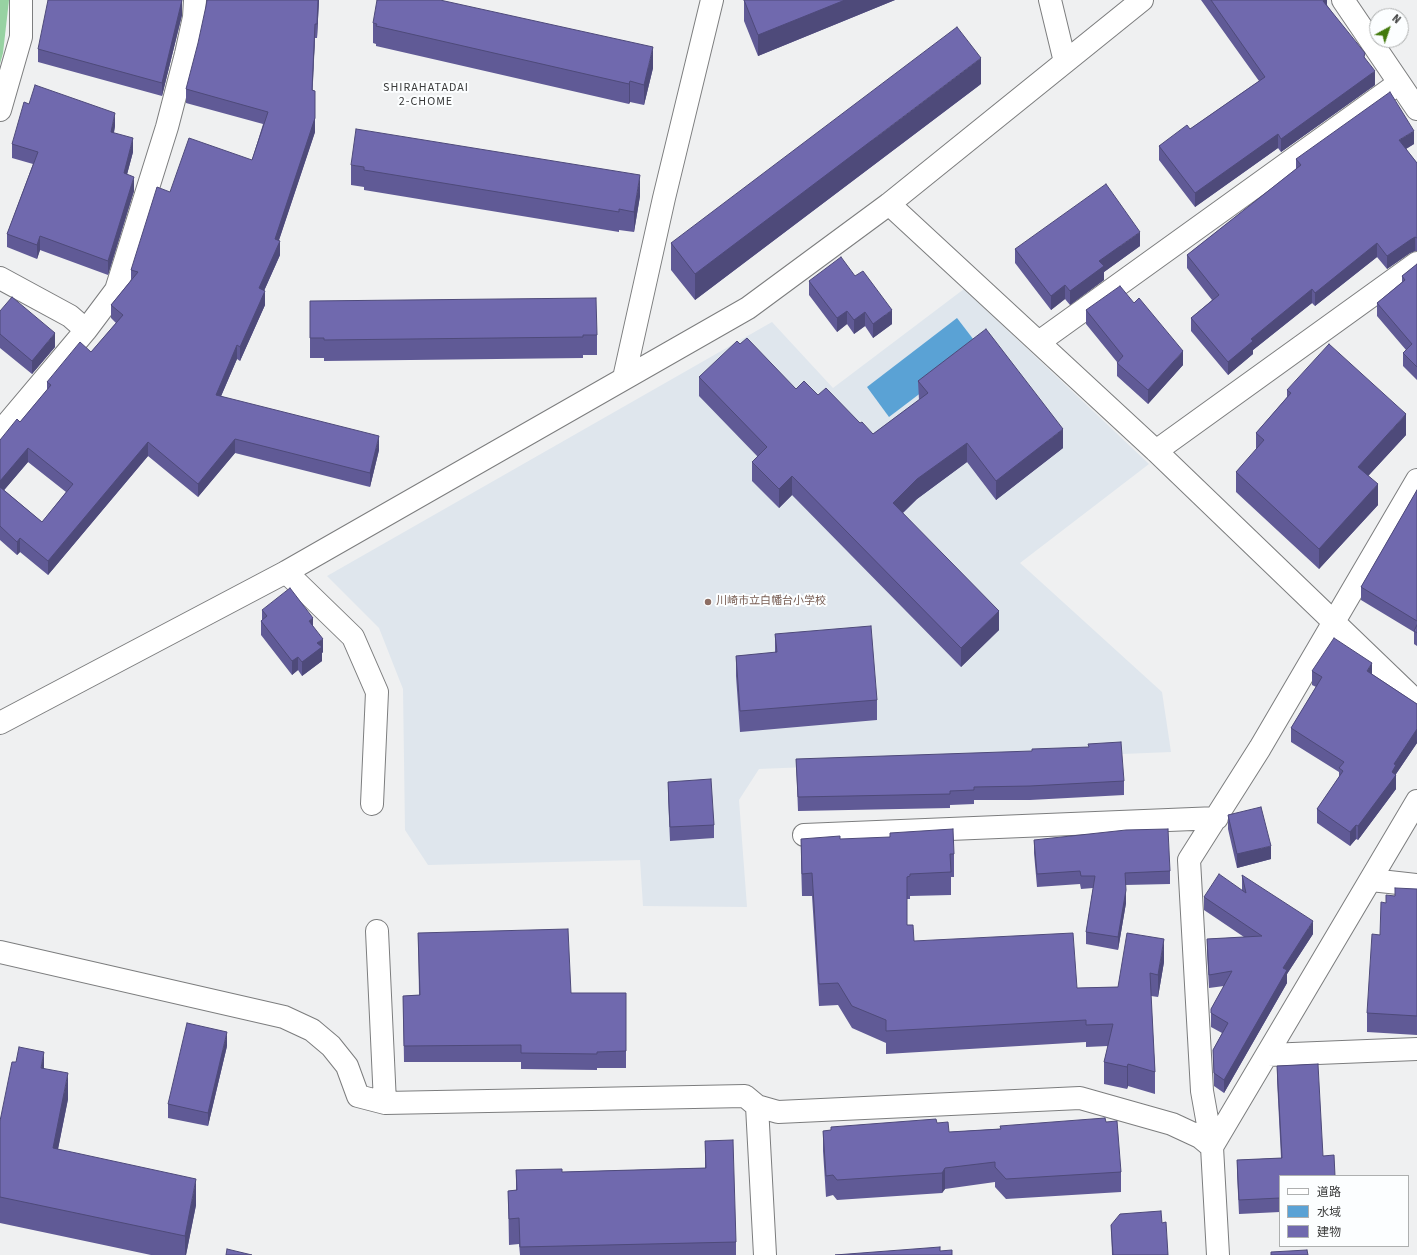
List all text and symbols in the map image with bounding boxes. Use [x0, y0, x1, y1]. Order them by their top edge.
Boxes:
north arrow [1369, 8, 1409, 48]
text: N [1389, 11, 1404, 27]
district label: SHIRAHATADAI 2-CHOME [383, 81, 469, 109]
place label: 川崎市立白幡台小学校 [716, 595, 826, 609]
marker: 川崎市立白幡台小学校 [703, 597, 713, 607]
legend [1279, 1175, 1409, 1247]
text: 道路 [1317, 1184, 1341, 1201]
text: 水域 [1317, 1204, 1341, 1221]
text: 建物 [1317, 1224, 1341, 1241]

